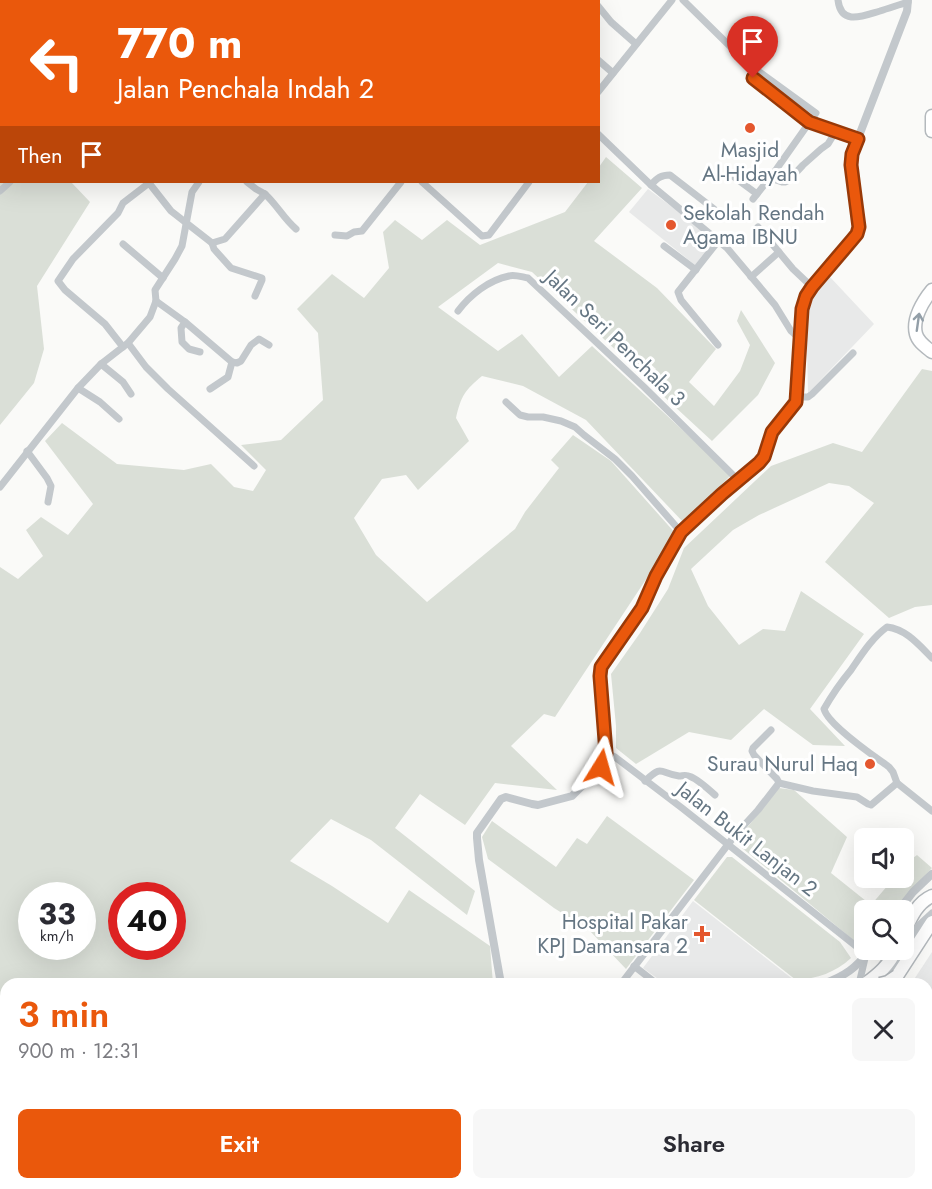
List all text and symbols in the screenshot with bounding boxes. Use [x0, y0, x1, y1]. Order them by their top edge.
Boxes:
text: 770 m [117, 13, 243, 74]
pin [727, 16, 778, 78]
icon: left [18, 24, 96, 102]
icon: arrive [736, 25, 769, 58]
text: Jalan Penchala Indah 2 [117, 69, 374, 108]
marker: Masjid Al-Hidayah [743, 121, 757, 135]
place label: Masjid Al-Hidayah [702, 135, 798, 189]
icon: arrive [75, 138, 108, 171]
text: Then [18, 139, 63, 171]
place label: Sekolah Rendah Agama IBNU [683, 198, 825, 252]
marker: Sekolah Rendah Agama IBNU [664, 218, 678, 232]
street label: Jalan Seri Penchala 3 [536, 261, 692, 413]
one-way arrow [912, 313, 923, 333]
position arrow [569, 735, 633, 799]
place label: Surau Nurul Haq [707, 749, 858, 779]
marker: Surau Nurul Haq [863, 757, 877, 771]
street label: Jalan Bukit Lanjan 2 [668, 773, 824, 904]
map controls [854, 828, 914, 960]
button: sound [854, 828, 914, 888]
speed limit sign: 40 [108, 882, 186, 960]
text: 33 [38, 892, 76, 935]
button: search [854, 900, 914, 960]
place label: Hospital Pakar KPJ Damansara 2 [537, 907, 689, 961]
text: km/h [40, 925, 74, 947]
marker: Hospital Pakar KPJ Damansara 2 [693, 925, 711, 943]
text: 3 min [18, 988, 109, 1040]
button: close [852, 998, 915, 1061]
text: 900 m · 12:31 [18, 1037, 139, 1066]
button: Exit [18, 1109, 461, 1178]
button: Share [473, 1109, 915, 1178]

